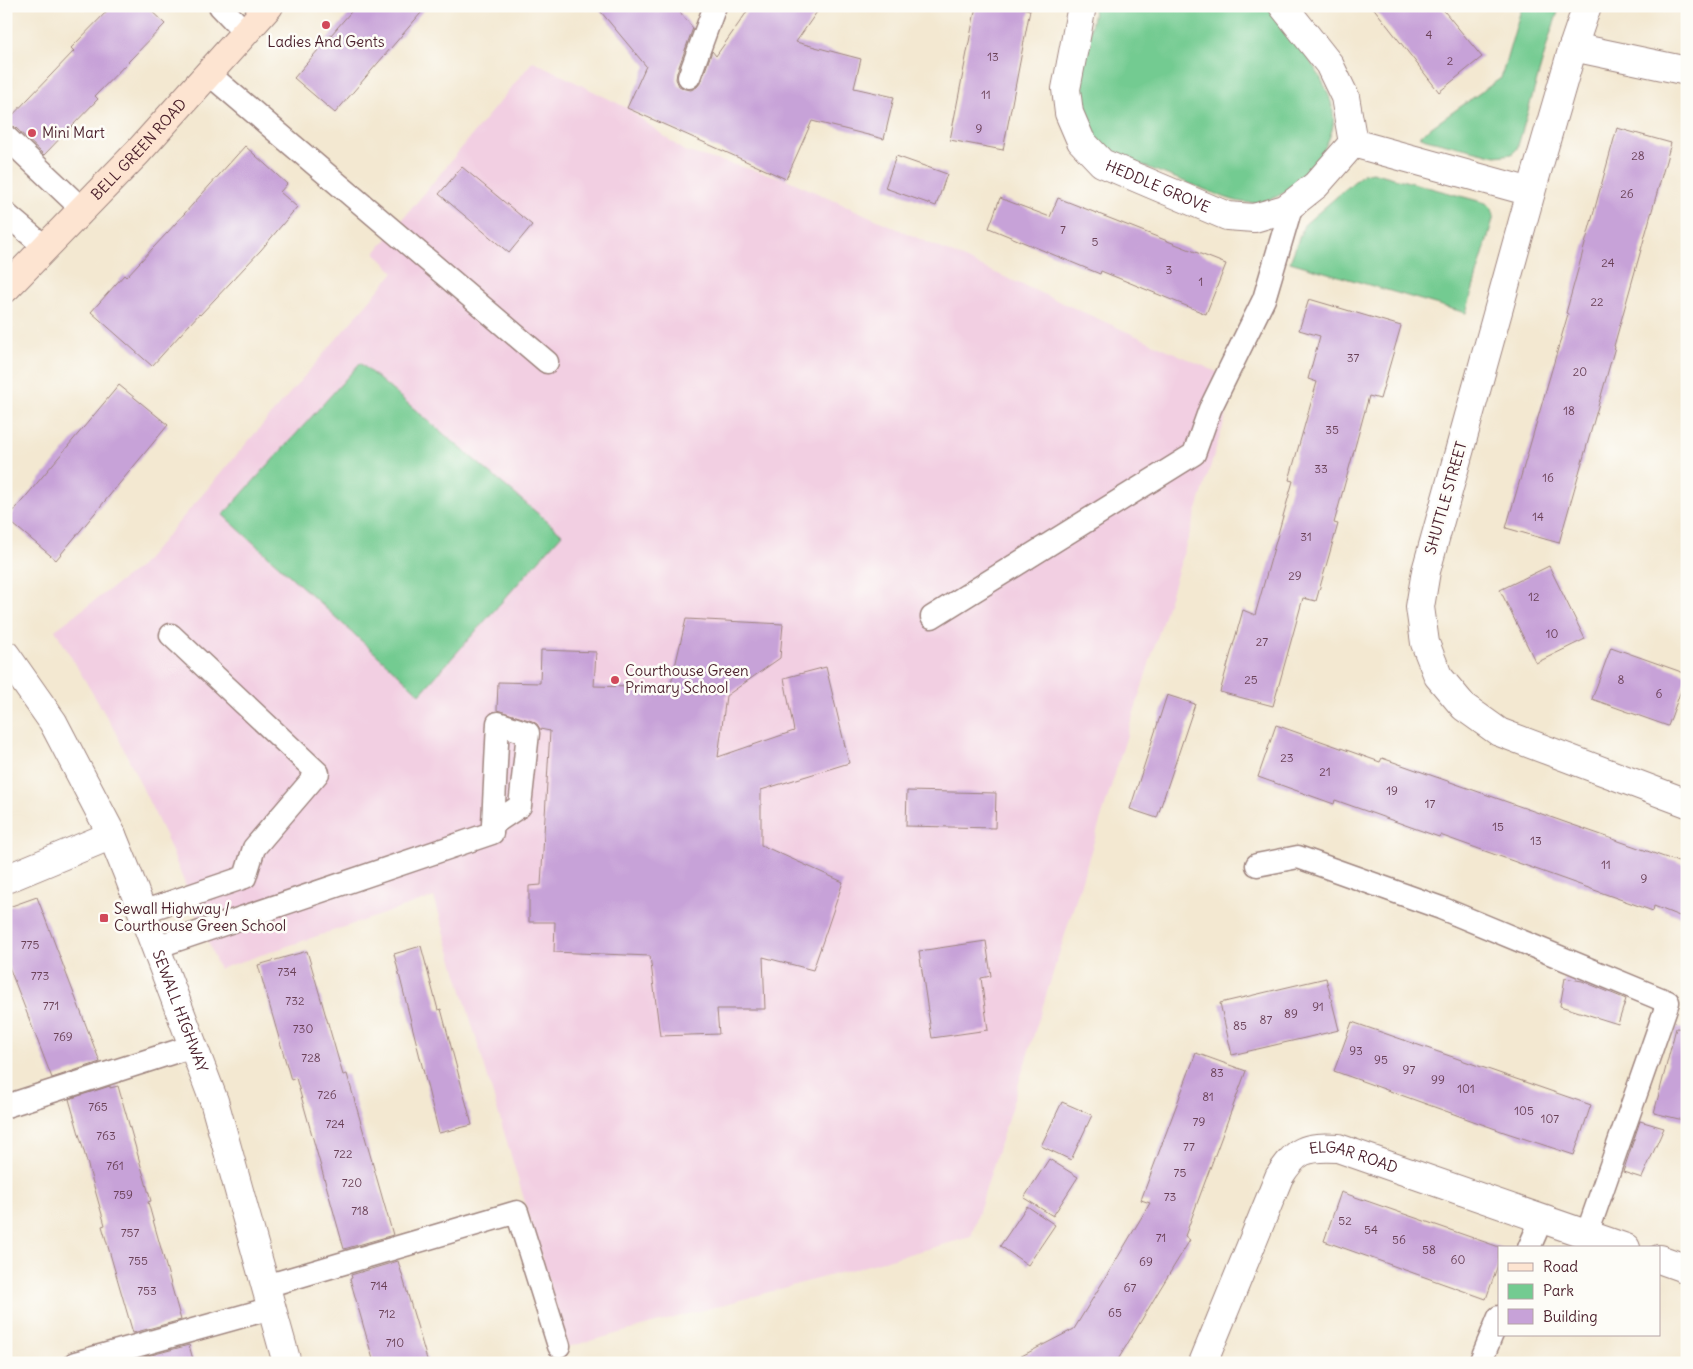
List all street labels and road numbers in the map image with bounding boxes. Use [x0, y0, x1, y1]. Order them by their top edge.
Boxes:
street label: BELL GREEN ROAD [87, 94, 190, 204]
street label: HEDDLE GROVE [1103, 156, 1213, 217]
street label: SHUTTLE STREET [1420, 439, 1471, 557]
street label: SEWALL HIGHWAY [148, 947, 212, 1075]
street label: ELGAR ROAD [1308, 1137, 1401, 1177]

